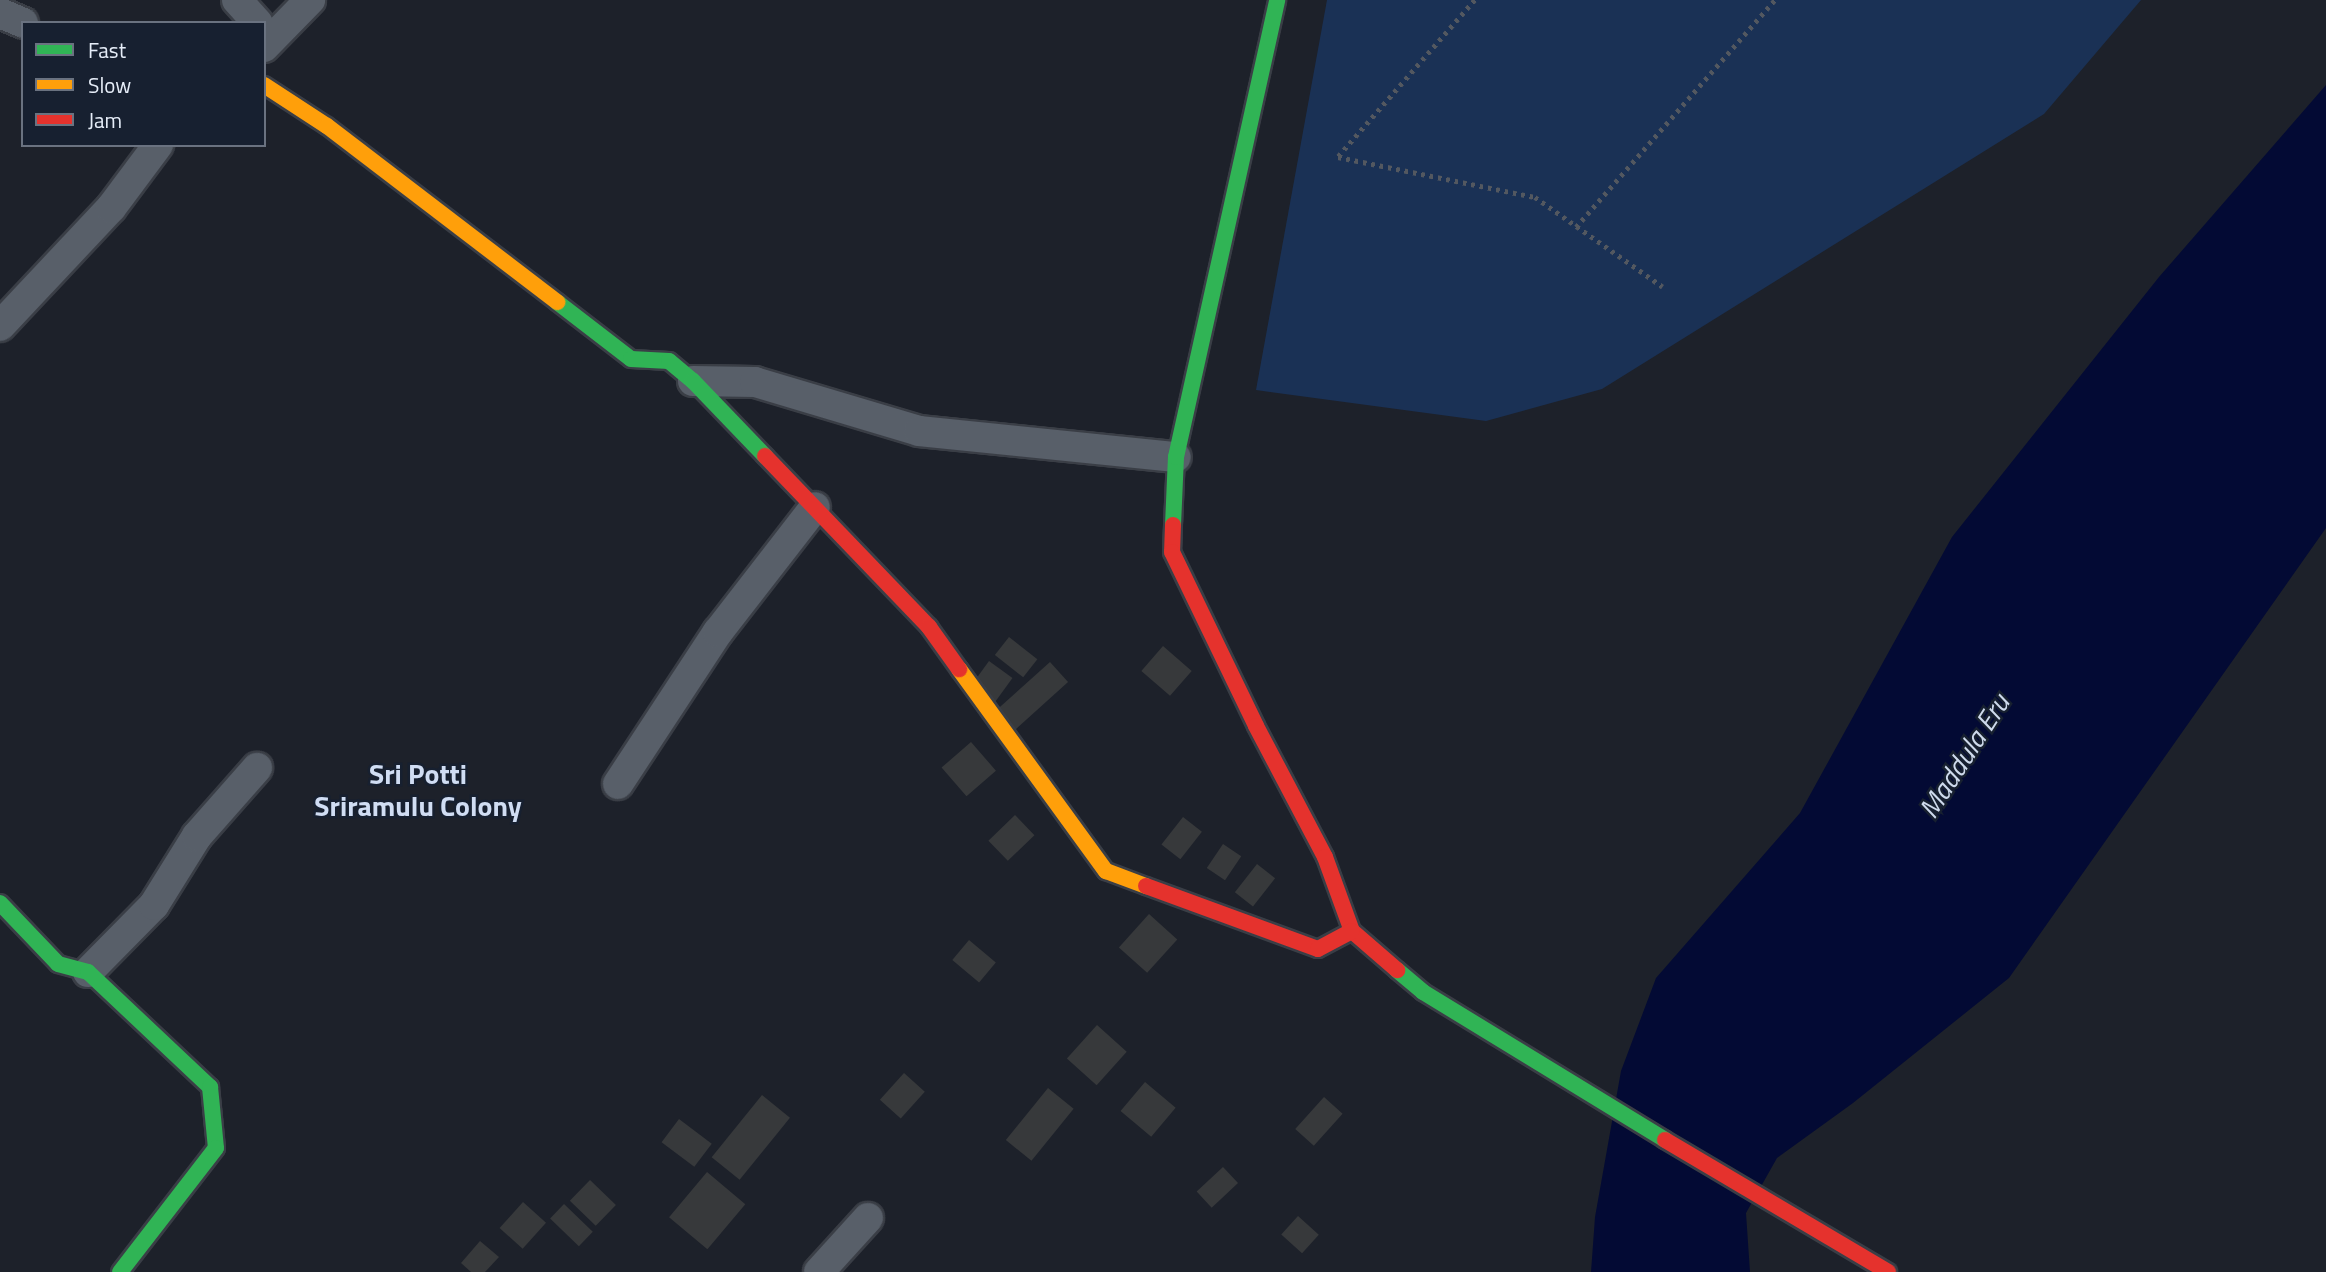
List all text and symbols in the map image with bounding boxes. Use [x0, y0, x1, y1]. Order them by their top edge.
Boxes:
legend [21, 21, 266, 147]
text: Fast [88, 34, 126, 66]
text: Slow [88, 69, 131, 101]
text: Jam [88, 104, 122, 136]
water label: Maddula Eru [1912, 688, 2016, 824]
district label: Sri Potti Sriramulu Colony [314, 757, 522, 823]

